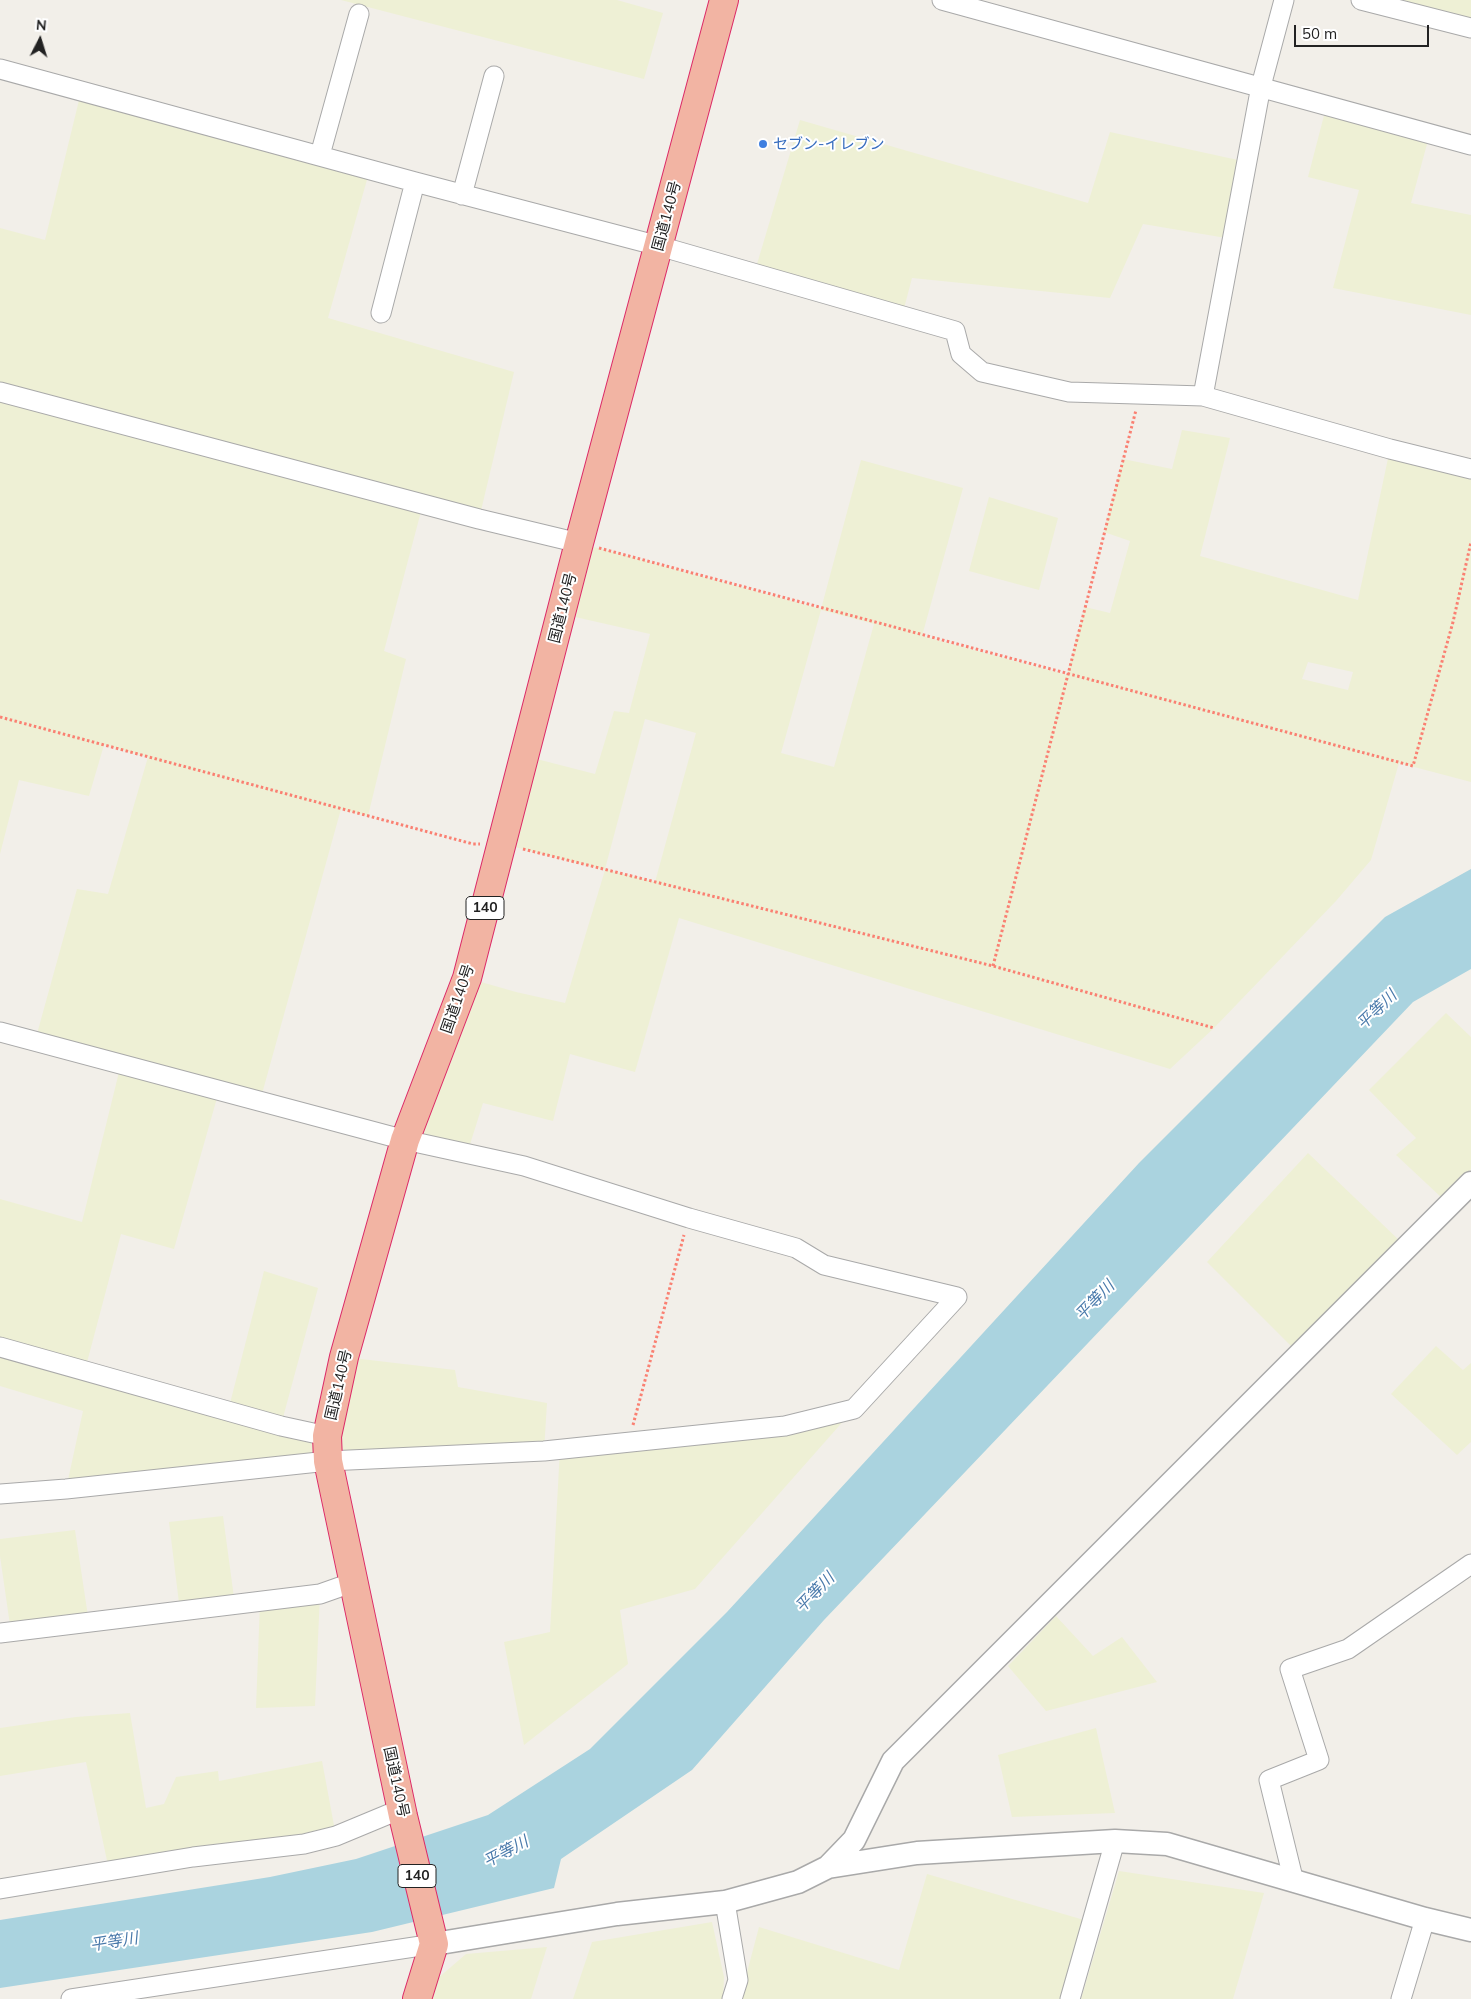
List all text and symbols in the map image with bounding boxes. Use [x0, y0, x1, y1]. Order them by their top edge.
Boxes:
north arrow [15, 15, 65, 65]
scale bar [1296, 15, 1431, 47]
text: N [35, 16, 47, 34]
text: 50 m [1302, 24, 1337, 43]
place label: セブン-イレブン [773, 135, 884, 153]
marker: セブン-イレブン [757, 138, 769, 150]
street label: 国道140号 [649, 179, 685, 253]
street label: 国道140号 [546, 571, 580, 645]
road number: 140 [466, 896, 504, 920]
street label: 国道140号 [438, 962, 478, 1036]
water label: 平等川 [1353, 986, 1401, 1034]
water label: 平等川 [1071, 1277, 1119, 1325]
street label: 国道140号 [322, 1348, 356, 1422]
water label: 平等川 [791, 1569, 839, 1617]
street label: 国道140号 [380, 1745, 412, 1819]
water label: 平等川 [480, 1832, 532, 1872]
road number: 140 [398, 1864, 436, 1888]
water label: 平等川 [89, 1929, 139, 1955]

